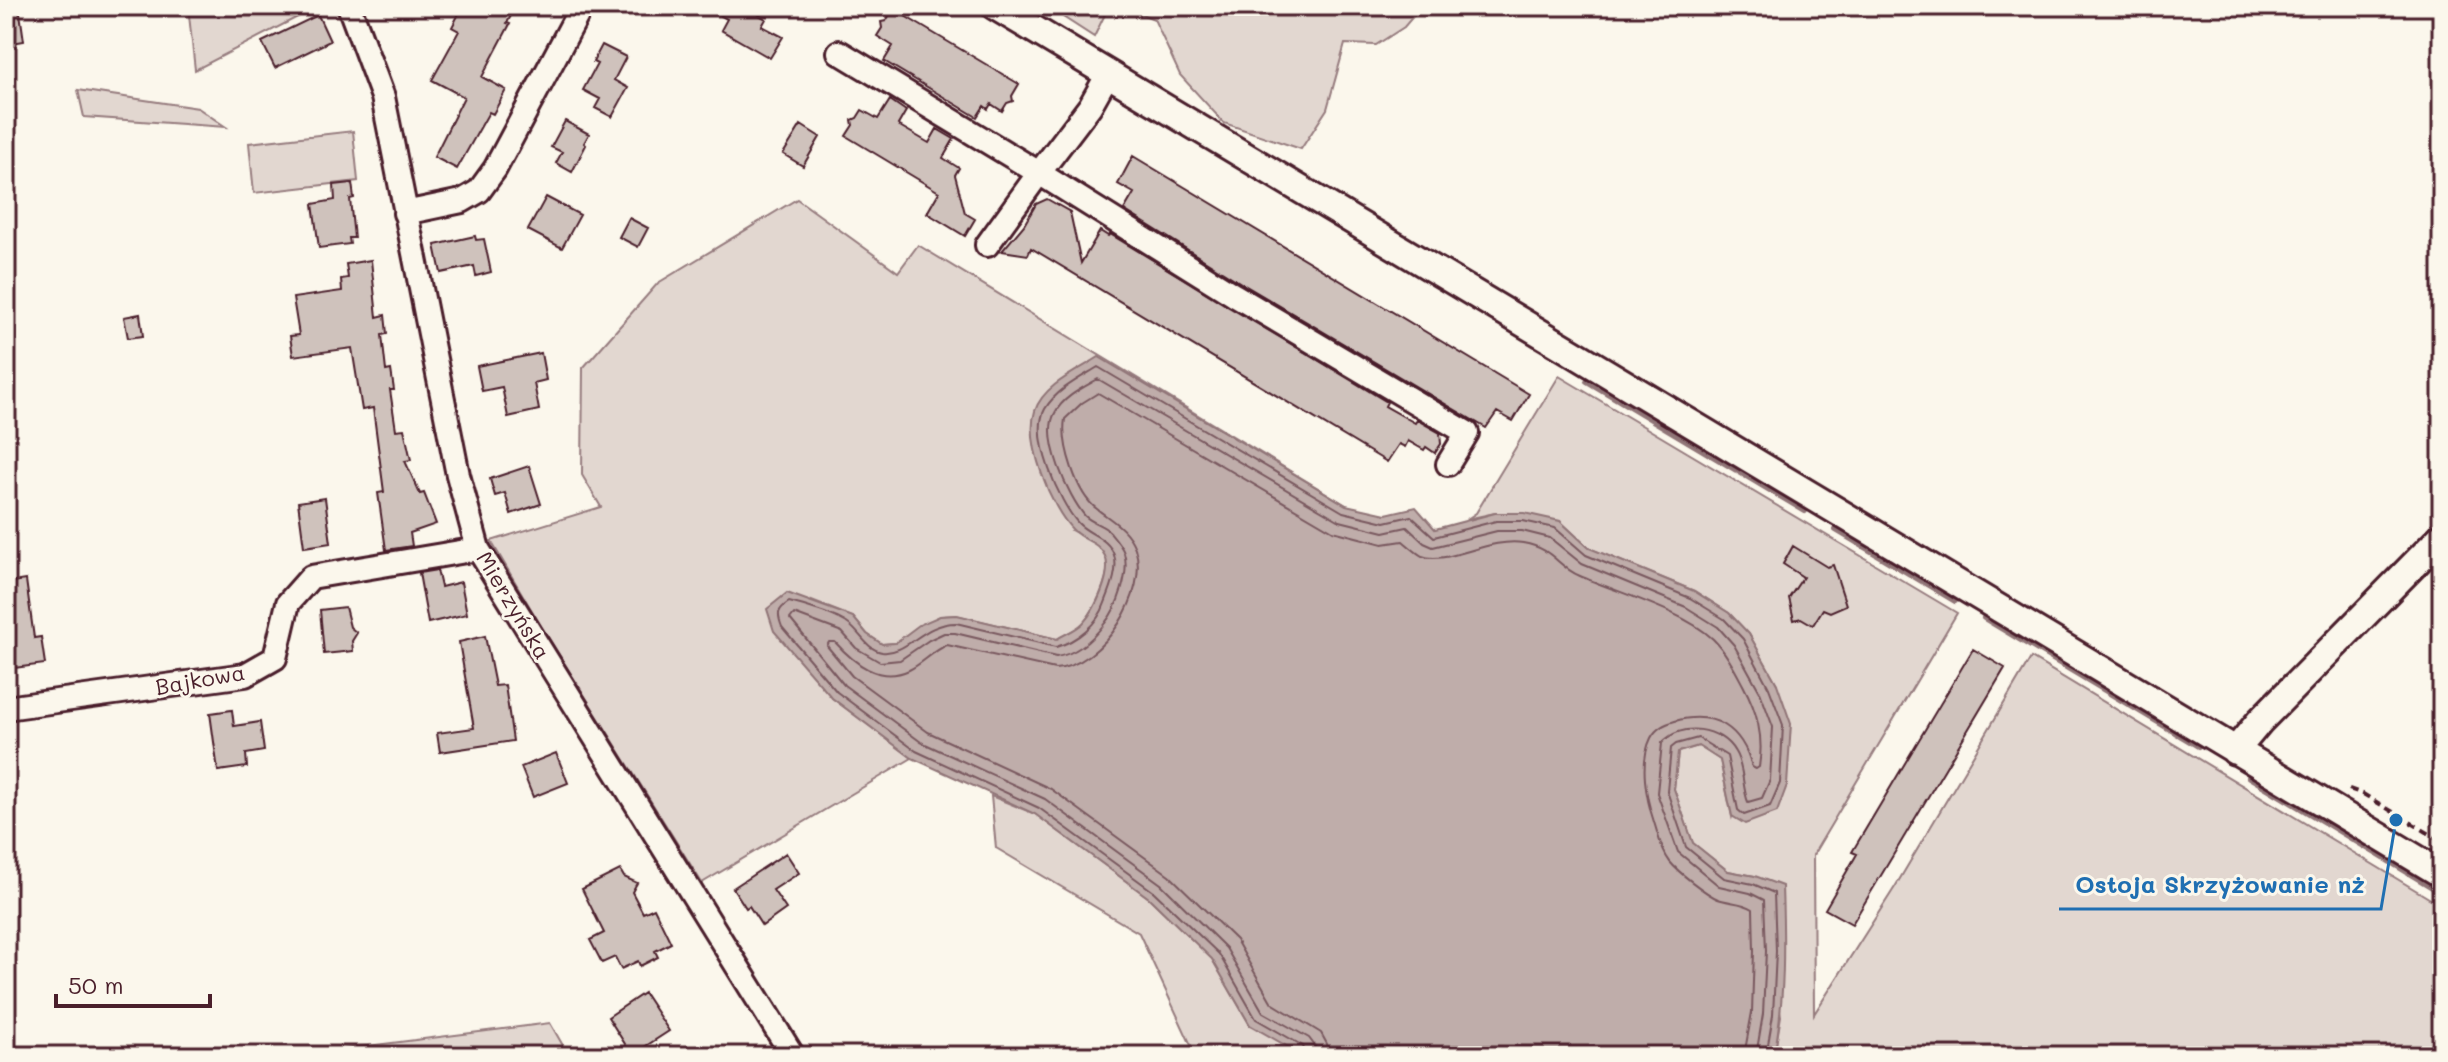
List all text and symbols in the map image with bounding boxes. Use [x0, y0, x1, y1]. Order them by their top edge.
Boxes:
street label: Mierzyńska [470, 546, 558, 664]
street label: Bajkowa [153, 657, 247, 701]
callout: Ostoja Skrzyżowanie nż [2059, 861, 2381, 909]
text: Ostoja Skrzyżowanie nż [2075, 868, 2365, 899]
scale bar [56, 958, 210, 1008]
text: 50 m [68, 969, 124, 1000]

